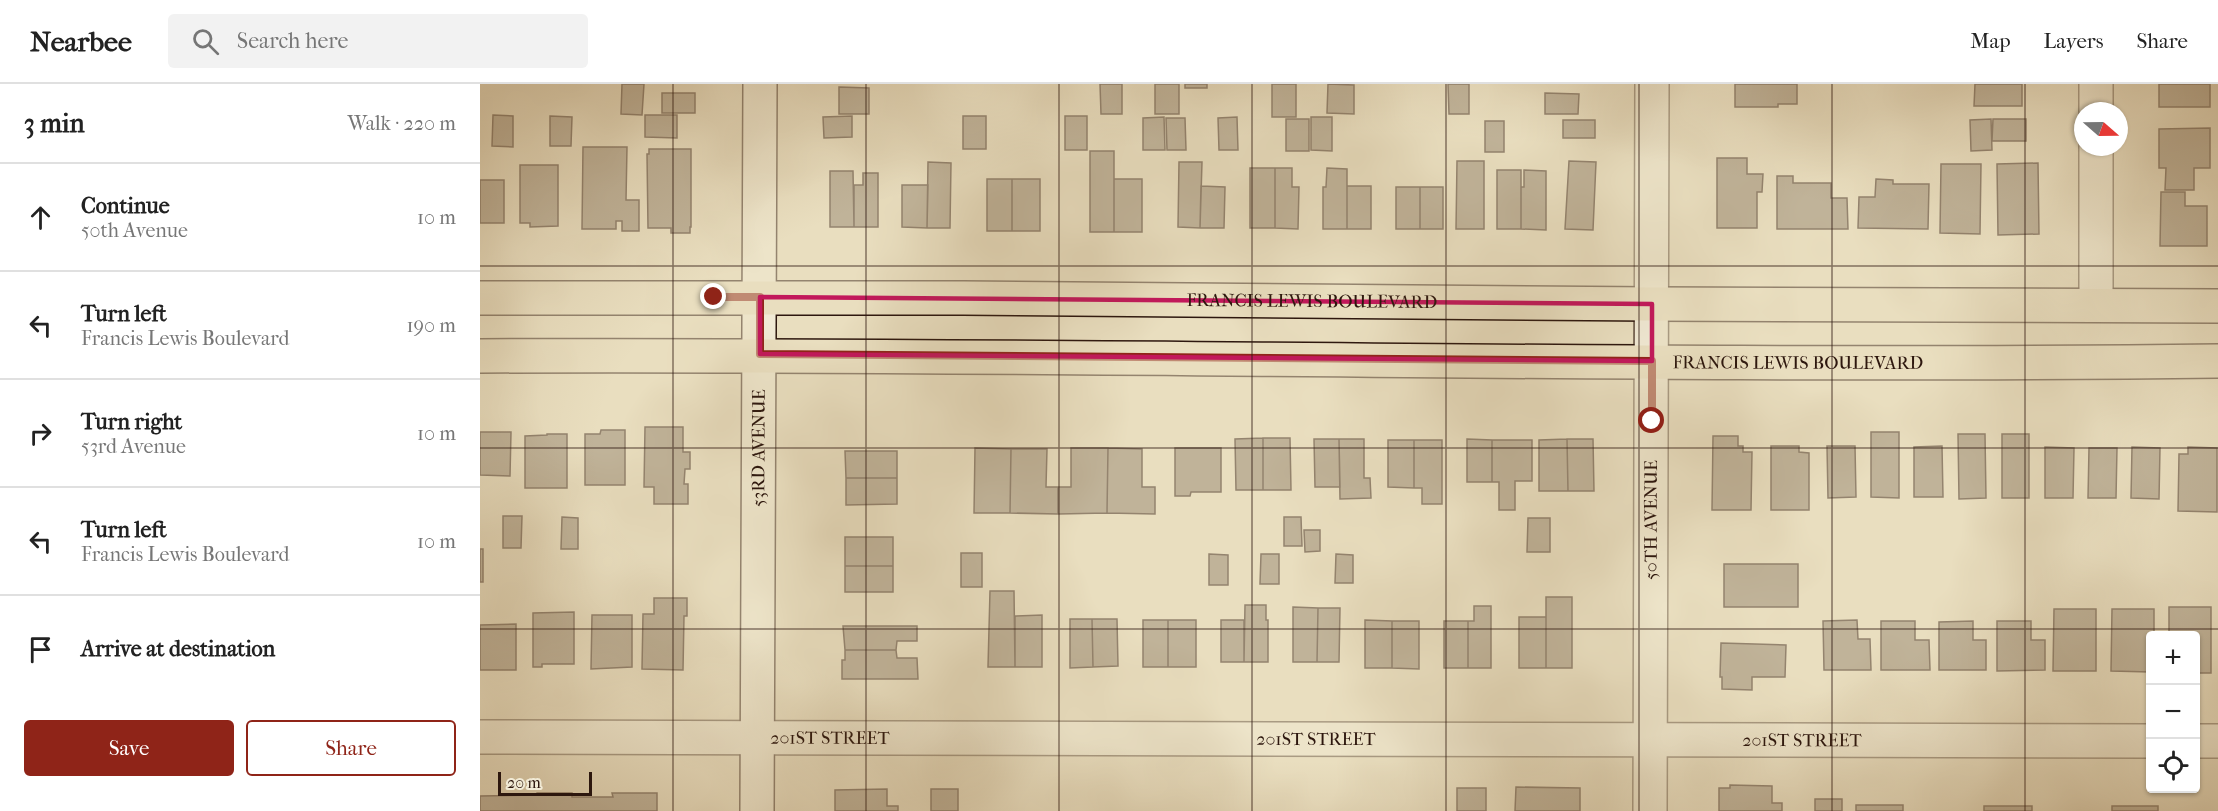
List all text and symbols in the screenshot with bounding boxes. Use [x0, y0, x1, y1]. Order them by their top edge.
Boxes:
search box [168, 14, 588, 68]
text: Nearbee [30, 25, 132, 58]
icon: search [189, 25, 222, 58]
text: Search here [237, 28, 348, 54]
text: Map [1970, 29, 2011, 53]
text: Layers [2044, 29, 2103, 53]
text: Share [2136, 29, 2188, 53]
north arrow [2074, 102, 2128, 156]
text: 3 min [24, 108, 85, 139]
text: Walk · 220 m [348, 112, 456, 135]
text: Continue [81, 193, 170, 219]
icon: ahead [24, 201, 57, 234]
text: 10 m [417, 206, 456, 229]
text: 50th Avenue [81, 219, 188, 242]
route end [700, 283, 726, 309]
street label: FRANCIS LEWIS BOULEVARD [1187, 289, 1437, 313]
text: Turn left [81, 301, 167, 327]
icon: left [24, 309, 57, 342]
text: 190 m [406, 314, 456, 337]
text: Francis Lewis Boulevard [81, 327, 289, 350]
street label: FRANCIS LEWIS BOULEVARD [1673, 352, 1923, 373]
street label: 53RD AVENUE [748, 389, 769, 507]
route start [1638, 407, 1664, 433]
text: Turn right [81, 409, 182, 435]
icon: right [24, 417, 57, 450]
text: 10 m [417, 422, 456, 445]
text: 53rd Avenue [81, 435, 186, 458]
street label: 50TH AVENUE [1640, 460, 1661, 580]
text: Turn left [81, 517, 167, 543]
icon: left [24, 525, 57, 558]
text: 10 m [417, 530, 456, 553]
text: Francis Lewis Boulevard [81, 543, 289, 566]
map controls [2146, 631, 2200, 793]
button: + [2146, 631, 2200, 685]
icon: arrive [24, 633, 57, 666]
text: Arrive at destination [81, 636, 275, 662]
button: − [2146, 685, 2200, 739]
button: Save [24, 720, 234, 776]
button: Share [246, 720, 456, 776]
street label: 201ST STREET [770, 727, 891, 748]
street label: 201ST STREET [1256, 728, 1377, 750]
street label: 201ST STREET [1742, 730, 1863, 751]
button: locate [2146, 739, 2200, 793]
scale bar [498, 769, 592, 796]
text: 20 m [507, 773, 541, 792]

